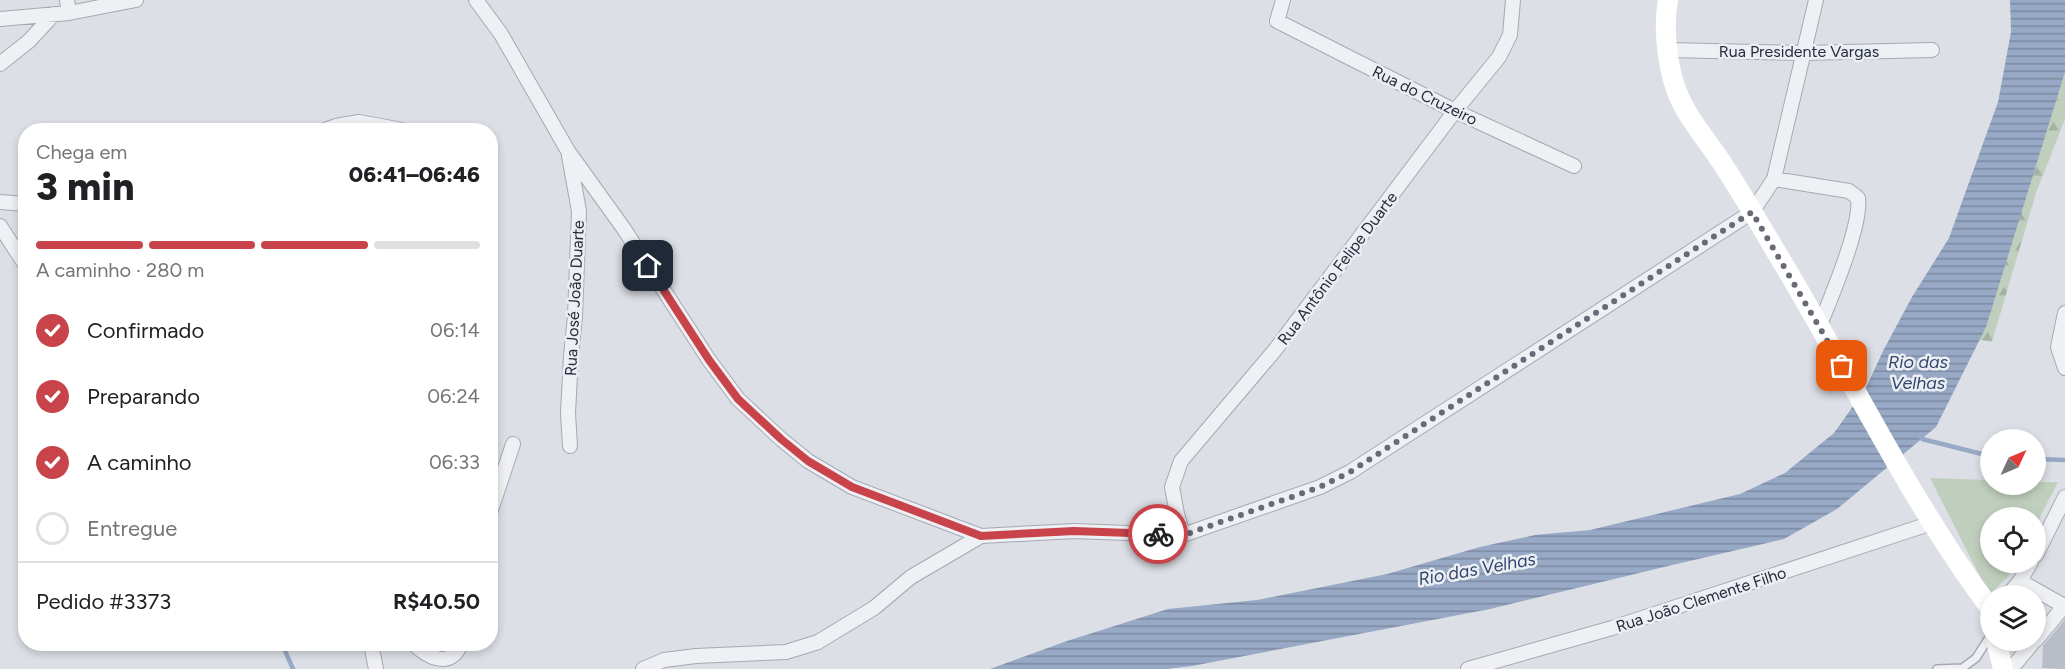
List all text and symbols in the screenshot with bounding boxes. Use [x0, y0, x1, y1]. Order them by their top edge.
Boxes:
street label: Rua Presidente Vargas [1719, 42, 1879, 61]
street label: Rua do Cruzeiro [1369, 62, 1480, 129]
text: Chega em [36, 140, 127, 164]
text: 06:41–06:46 [349, 161, 480, 188]
text: 3 min [36, 163, 134, 210]
street label: Rua Antônio Felipe Duarte [1274, 188, 1401, 349]
street label: Rua José João Duarte [561, 219, 588, 376]
pin [622, 240, 673, 291]
icon: home [631, 249, 664, 282]
text: A caminho · 280 m [36, 258, 204, 282]
icon: check [36, 314, 69, 347]
text: Confirmado [87, 317, 204, 344]
text: 06:14 [430, 318, 480, 342]
pin [1816, 340, 1867, 391]
icon: bag [1825, 349, 1858, 382]
water label: Rio das Velhas [1888, 351, 1949, 394]
icon: check [36, 380, 69, 413]
text: Preparando [87, 383, 200, 410]
text: 06:24 [427, 384, 480, 408]
north arrow [1980, 429, 2046, 495]
map controls [1980, 429, 2046, 651]
icon: check [36, 446, 69, 479]
text: A caminho [87, 449, 192, 476]
text: 06:33 [429, 450, 480, 474]
courier [1128, 504, 1188, 564]
button: locate [1980, 507, 2046, 573]
text: Entregue [87, 515, 177, 542]
icon: bike [1142, 518, 1175, 551]
water label: Rio das Velhas [1416, 548, 1538, 590]
street label: Rua João Clemente Filho [1614, 563, 1789, 636]
button: layers [1980, 585, 2046, 651]
text: Pedido #3373 [36, 588, 171, 615]
text: R$40.50 [393, 588, 480, 615]

